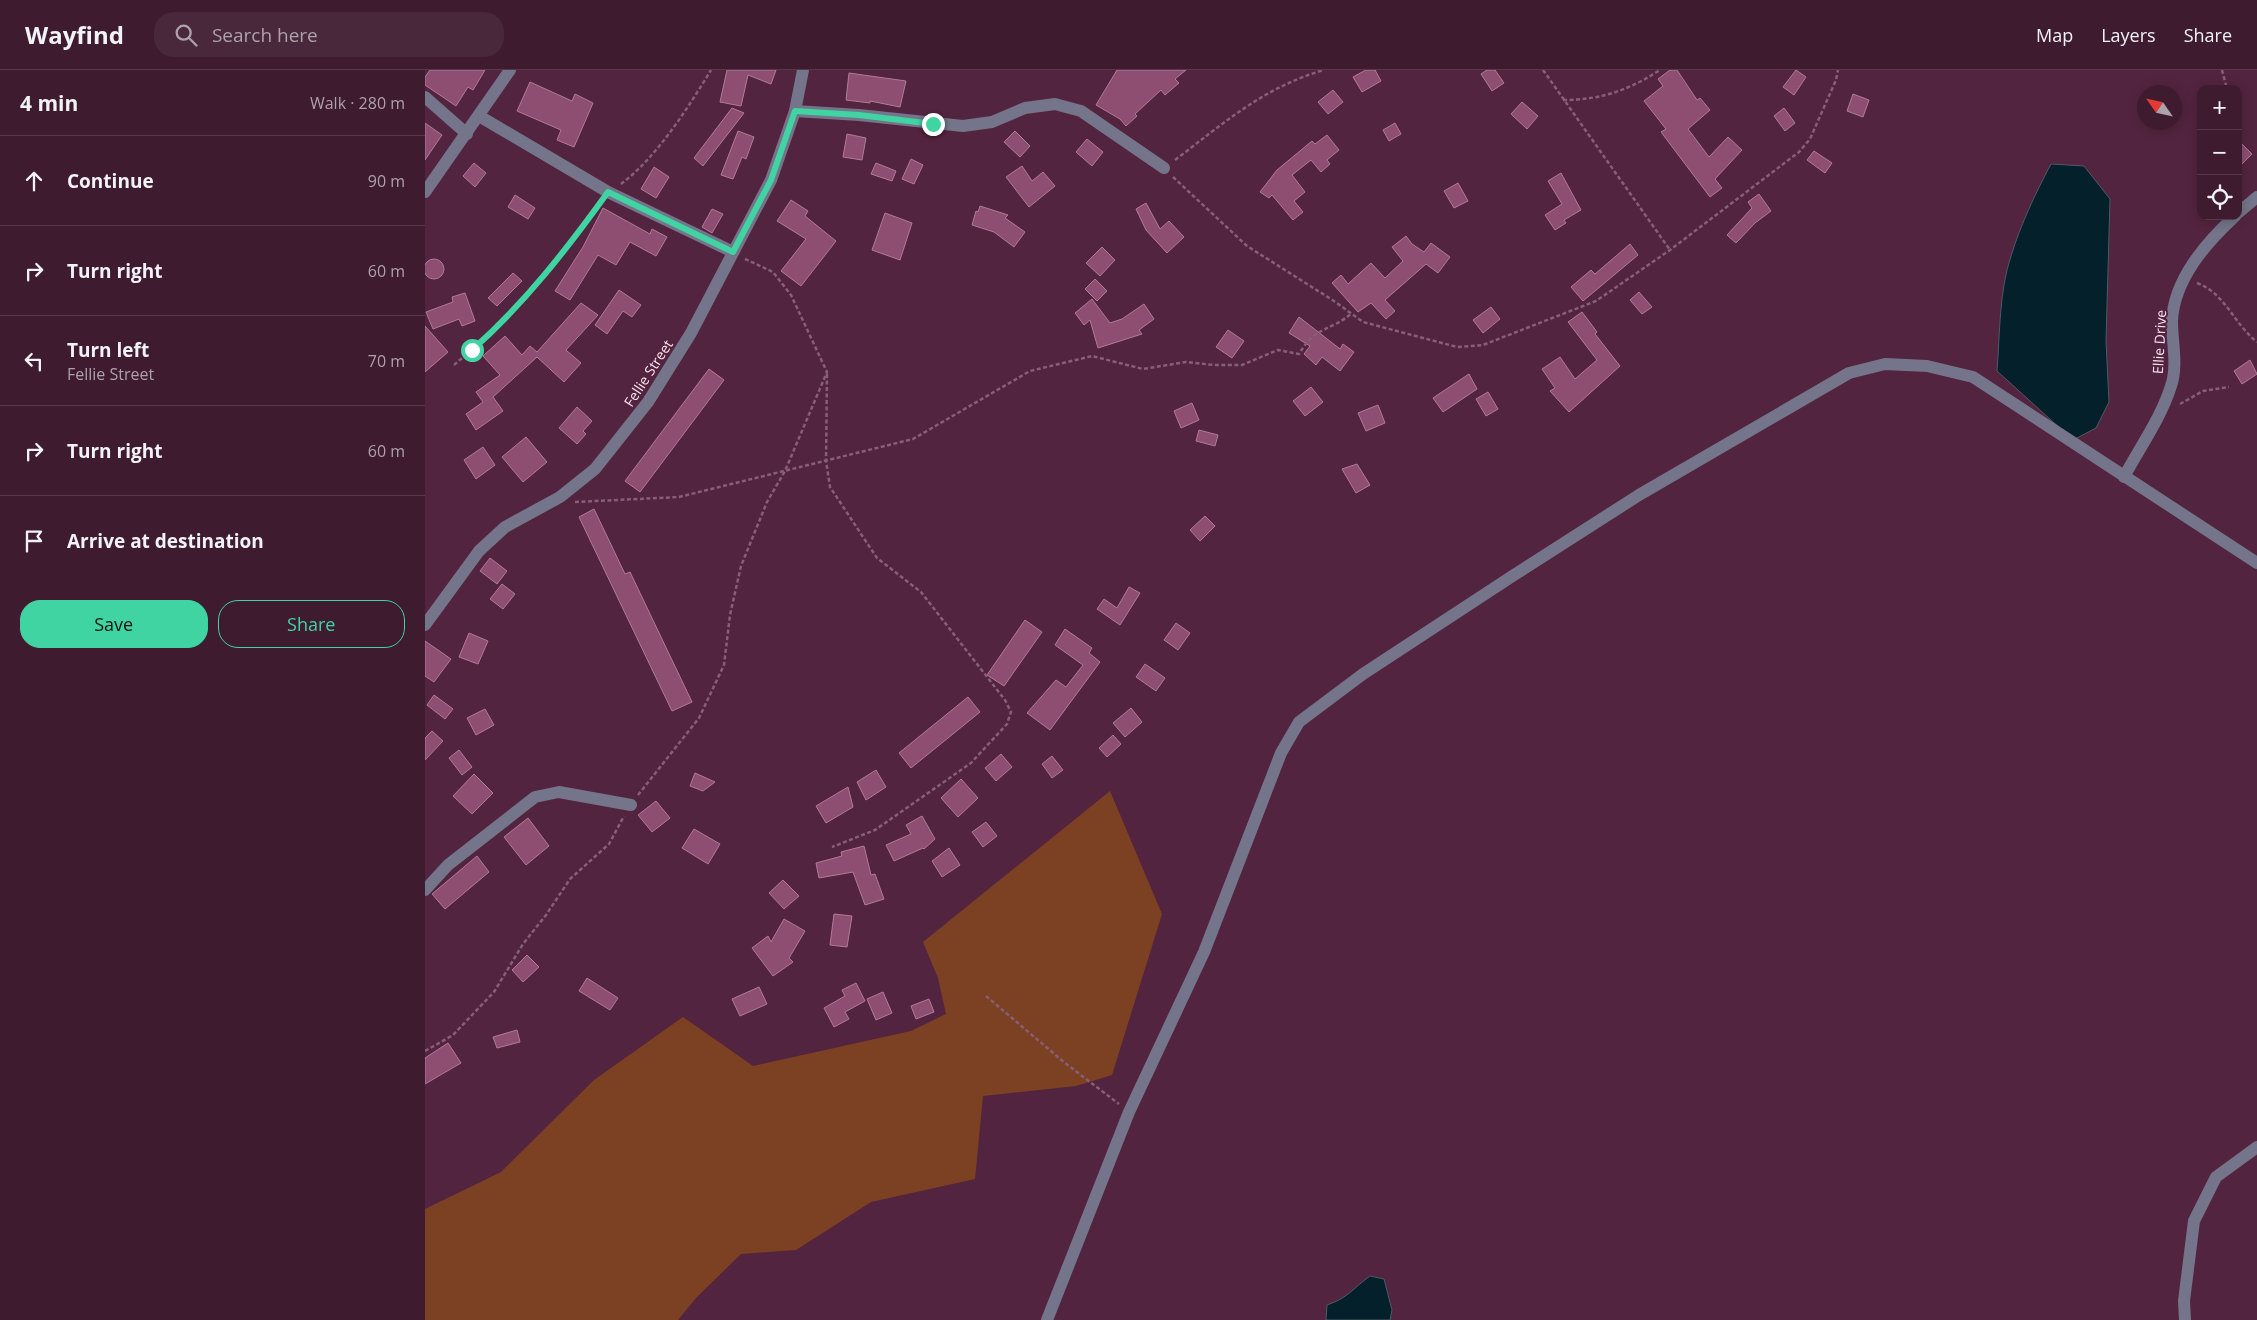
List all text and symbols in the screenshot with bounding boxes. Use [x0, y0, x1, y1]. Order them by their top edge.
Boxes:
search box [154, 12, 504, 57]
text: Wayfind [25, 18, 124, 51]
icon: search [172, 21, 200, 49]
text: Search here [212, 22, 318, 48]
text: Map [2036, 23, 2073, 47]
text: Layers [2101, 23, 2156, 47]
text: Share [2184, 23, 2232, 47]
north arrow [2137, 85, 2182, 130]
map controls [2197, 85, 2242, 220]
button: + [2197, 85, 2242, 130]
text: 4 min [20, 89, 78, 117]
text: Walk · 280 m [310, 92, 405, 114]
route end [922, 113, 945, 136]
button: − [2197, 130, 2242, 175]
icon: ahead [20, 167, 48, 195]
text: Continue [67, 168, 154, 194]
text: 90 m [368, 170, 405, 192]
button: locate [2197, 175, 2242, 220]
icon: right [20, 257, 48, 285]
text: Turn right [67, 258, 162, 284]
text: 60 m [368, 260, 405, 282]
street label: Ellie Drive [2148, 309, 2170, 375]
street label: Fellie Street [619, 336, 677, 410]
text: Turn left [67, 337, 149, 363]
route start [461, 339, 484, 362]
icon: left [20, 347, 48, 375]
text: 70 m [368, 350, 405, 372]
text: Fellie Street [67, 363, 154, 385]
icon: right [20, 437, 48, 465]
text: Turn right [67, 438, 162, 464]
text: 60 m [368, 440, 405, 462]
icon: arrive [20, 527, 48, 555]
text: Arrive at destination [67, 528, 264, 554]
button: Save [20, 600, 208, 648]
button: Share [218, 600, 405, 648]

